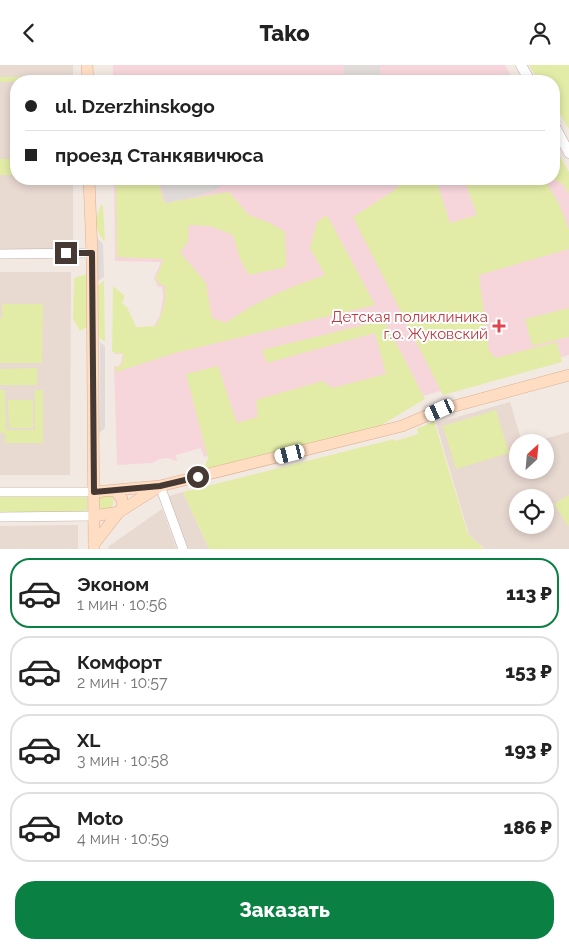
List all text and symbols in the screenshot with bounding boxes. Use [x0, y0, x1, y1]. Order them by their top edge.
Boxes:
icon: back [15, 19, 43, 47]
icon: person [526, 19, 554, 47]
text: Tako [259, 20, 310, 46]
text: ul. Dzerzhinskogo [55, 95, 215, 117]
text: проезд Станкявичюса [55, 144, 264, 166]
route end [55, 242, 77, 264]
place label: Детская поликлиника г.о. Жуковский [331, 308, 488, 343]
marker: Детская поликлиника г.о. Жуковский [492, 319, 506, 333]
car [423, 397, 456, 423]
north arrow [509, 434, 554, 479]
map controls [509, 434, 554, 534]
car [273, 443, 306, 465]
route start [187, 466, 209, 488]
button: locate [509, 489, 554, 534]
icon: car [17, 571, 62, 616]
text: Эконом [77, 573, 149, 595]
text: 113 ₽ [506, 582, 552, 604]
text: 1 мин · 10:56 [77, 595, 167, 614]
icon: car [17, 649, 62, 694]
text: Комфорт [77, 651, 162, 673]
text: 153 ₽ [505, 660, 552, 682]
text: 2 мин · 10:57 [77, 673, 168, 692]
icon: car [17, 727, 62, 772]
text: XL [77, 729, 100, 751]
text: 193 ₽ [505, 738, 552, 760]
text: 3 мин · 10:58 [77, 751, 169, 770]
icon: car [17, 805, 62, 850]
text: Moto [77, 807, 123, 829]
text: 186 ₽ [503, 816, 552, 838]
text: 4 мин · 10:59 [77, 829, 169, 848]
button: Заказать [15, 881, 554, 939]

